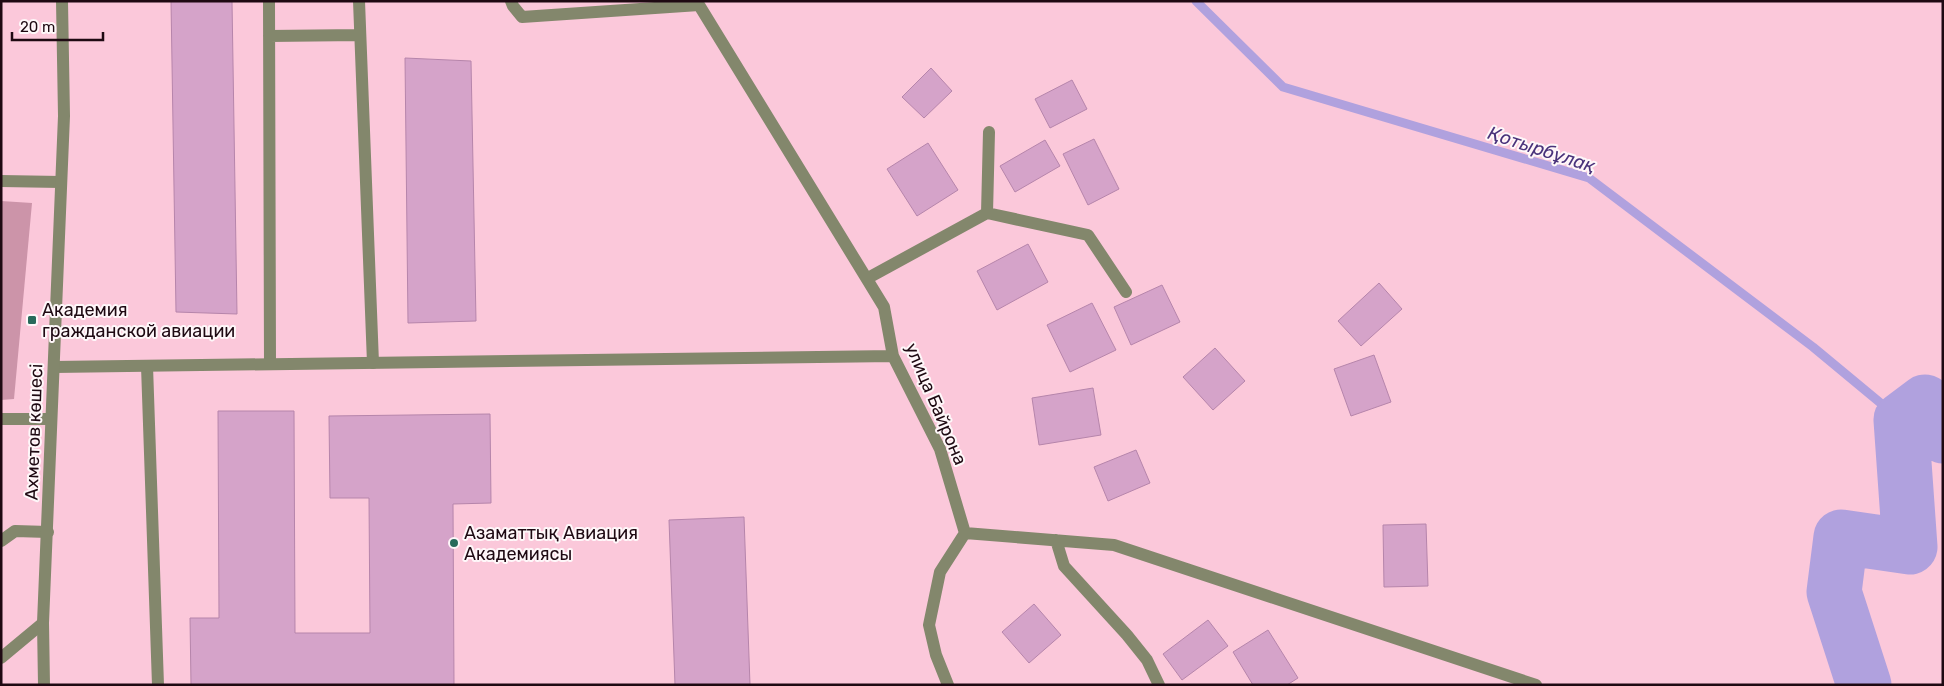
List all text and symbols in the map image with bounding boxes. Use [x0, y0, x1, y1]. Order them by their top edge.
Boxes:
scale bar [12, 10, 104, 42]
text: 20 m [20, 18, 55, 36]
water label: Қотырбұлақ [1485, 121, 1599, 178]
place label: Академия гражданской авиации [42, 299, 235, 342]
marker: Академия гражданской авиации [26, 314, 38, 326]
street label: улица Байрона [900, 340, 972, 468]
street label: Ахметов көшесі [21, 363, 47, 501]
place label: Азаматтық Авиация Академиясы [464, 522, 638, 565]
marker: Азаматтық Авиация Академиясы [448, 537, 460, 549]

